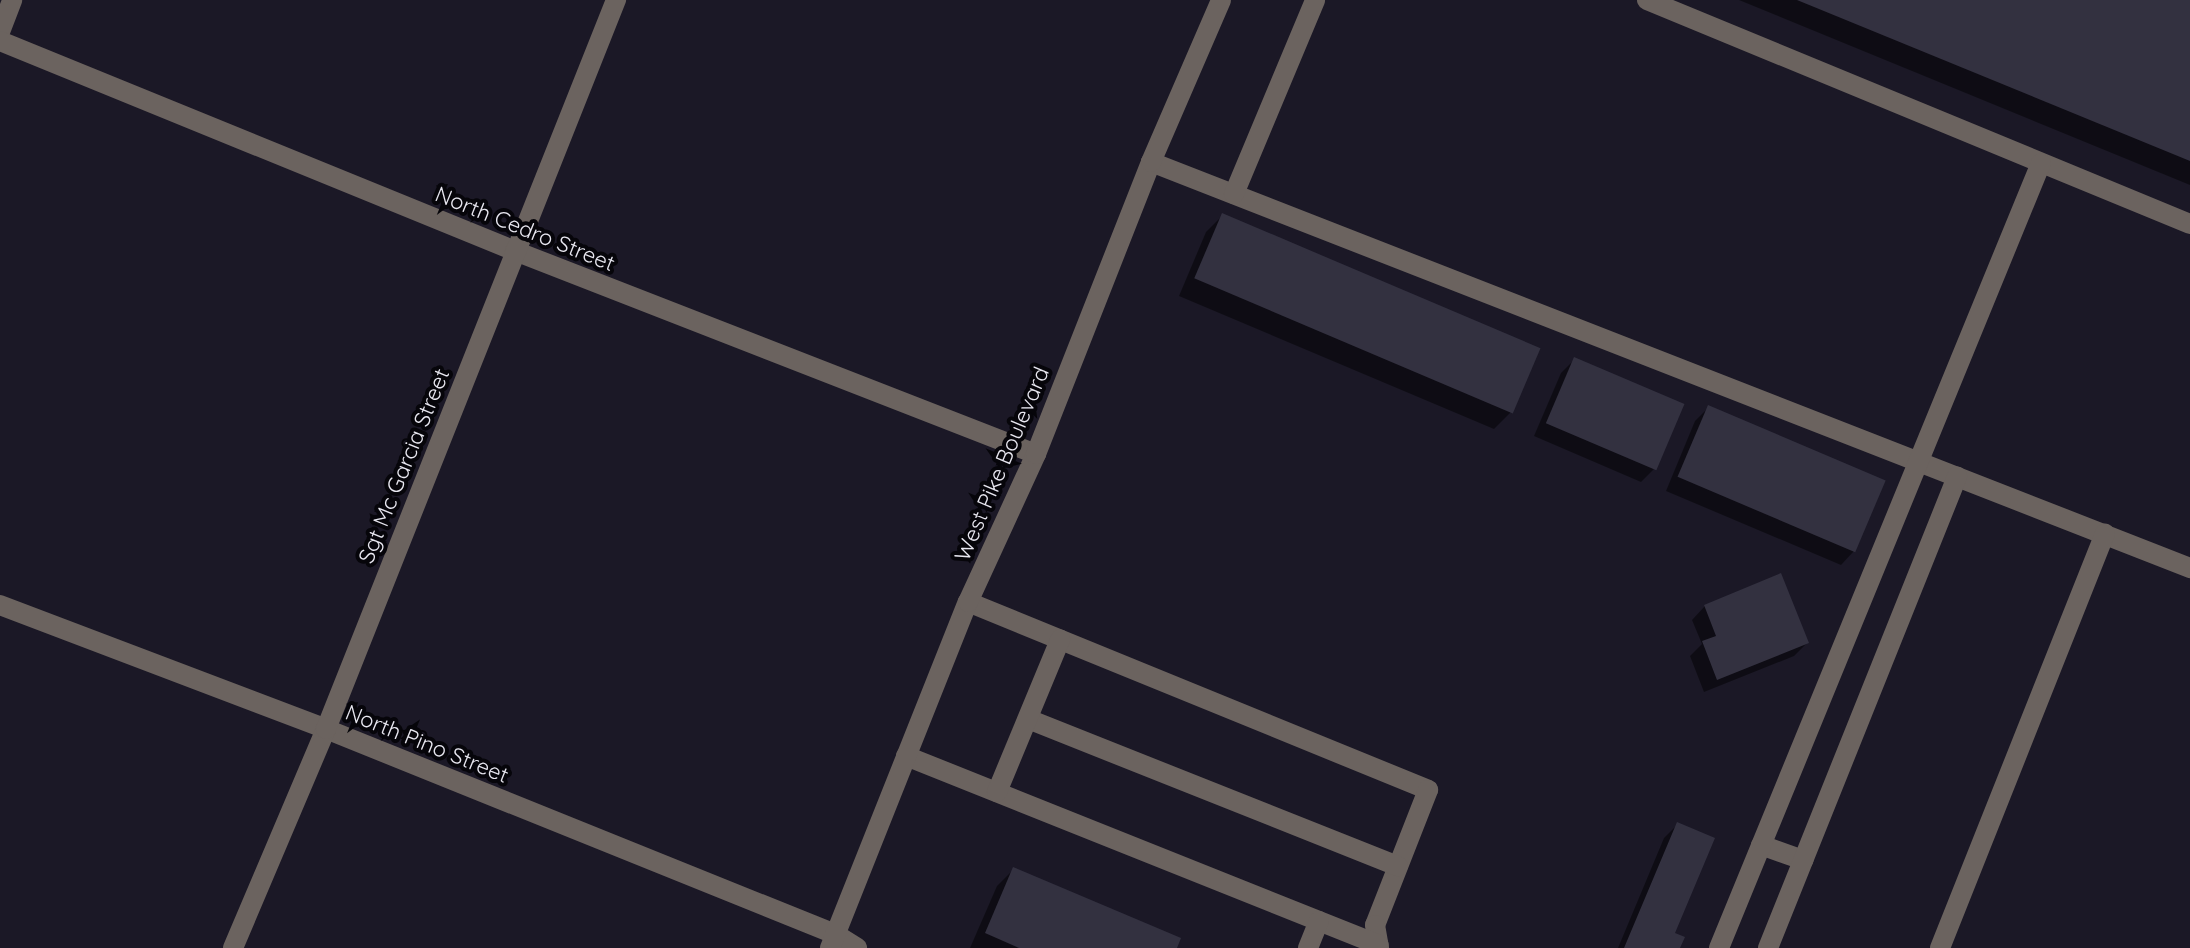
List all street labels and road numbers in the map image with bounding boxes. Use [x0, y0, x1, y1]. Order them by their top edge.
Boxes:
street label: North Cedro Street [431, 181, 619, 277]
street label: West Pike Boulevard [949, 363, 1055, 565]
street label: Sgt Mc Garcia Street [353, 365, 455, 567]
street label: North Pino Street [342, 699, 512, 789]

